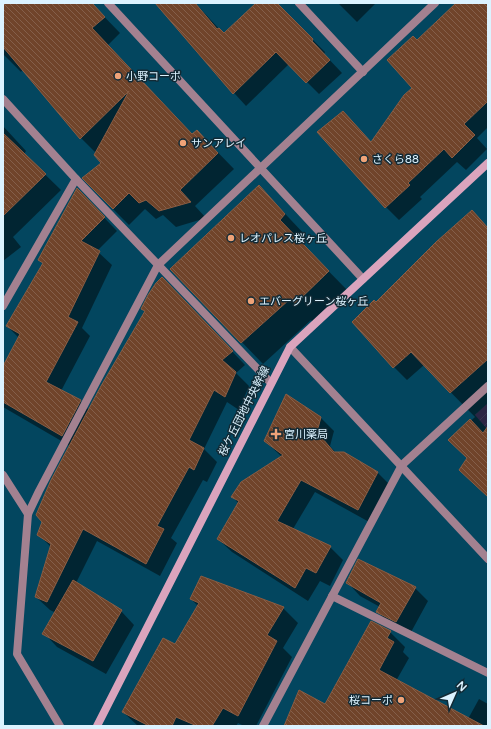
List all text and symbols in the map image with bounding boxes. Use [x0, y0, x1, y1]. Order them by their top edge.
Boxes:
place label: 小野コーポ [126, 70, 181, 83]
marker: 小野コーポ [113, 71, 123, 81]
place label: サンアレイ [191, 137, 246, 150]
marker: サンアレイ [178, 138, 188, 148]
place label: さくら88 [372, 153, 419, 166]
marker: さくら88 [359, 154, 369, 164]
place label: レオパレス桜ヶ丘 [239, 232, 327, 245]
marker: レオパレス桜ヶ丘 [226, 233, 236, 243]
place label: エバーグリーン桜ヶ丘 [259, 295, 368, 308]
marker: エバーグリーン桜ヶ丘 [246, 296, 256, 306]
street label: 桜ケ丘団地中央幹線 [216, 364, 272, 458]
place label: 宮川薬局 [284, 428, 328, 441]
marker: 宮川薬局 [271, 429, 281, 439]
north arrow [435, 673, 475, 713]
text: N [454, 679, 469, 694]
place label: 桜コーポ [349, 694, 393, 707]
marker: 桜コーポ [396, 695, 406, 705]

